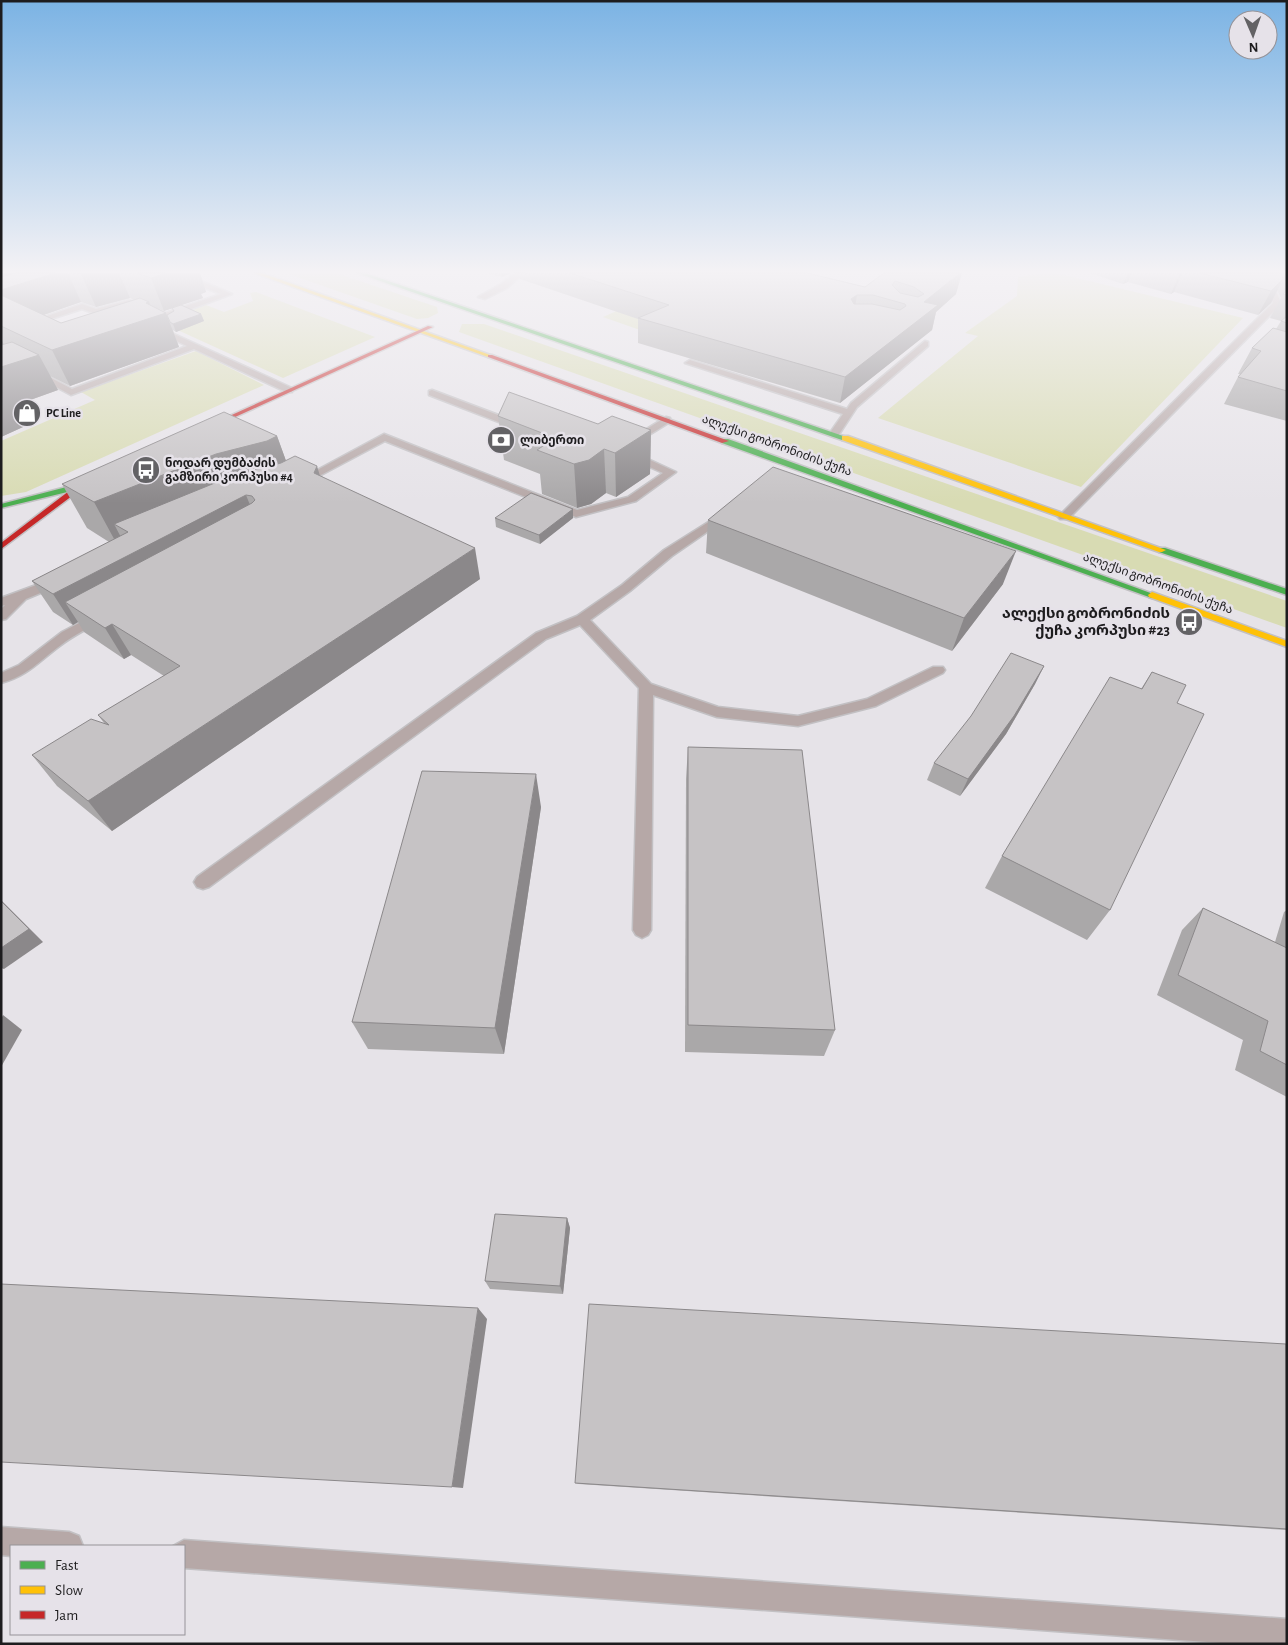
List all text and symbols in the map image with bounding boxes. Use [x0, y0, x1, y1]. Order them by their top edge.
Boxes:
north arrow [1228, 10, 1278, 60]
text: N [1248, 40, 1259, 54]
shop icon: PC Line [12, 398, 42, 428]
place label: PC Line [46, 407, 81, 419]
street label: ალექსი გობრონიძის ქუჩა [700, 412, 854, 480]
bank icon: ლიბერთი [486, 425, 516, 455]
place label: ლიბერთი [520, 434, 584, 448]
bus stop icon: ნოდარ დუმბაძის გამზირი კორპუსი #4 [131, 455, 161, 485]
place label: ნოდარ დუმბაძის გამზირი კორპუსი #4 [165, 457, 293, 484]
street label: ალექსი გობრონიძის ქუჩა [1081, 550, 1235, 618]
place label: ალექსი გობრონიძის ქუჩა კორპუსი #23 [1002, 606, 1170, 639]
bus stop icon: ალექსი გობრონიძის ქუჩა კორპუსი #23 [1174, 607, 1204, 637]
legend [10, 1545, 185, 1635]
text: Fast [55, 1558, 79, 1573]
text: Slow [55, 1583, 83, 1598]
text: Jam [55, 1608, 78, 1623]

